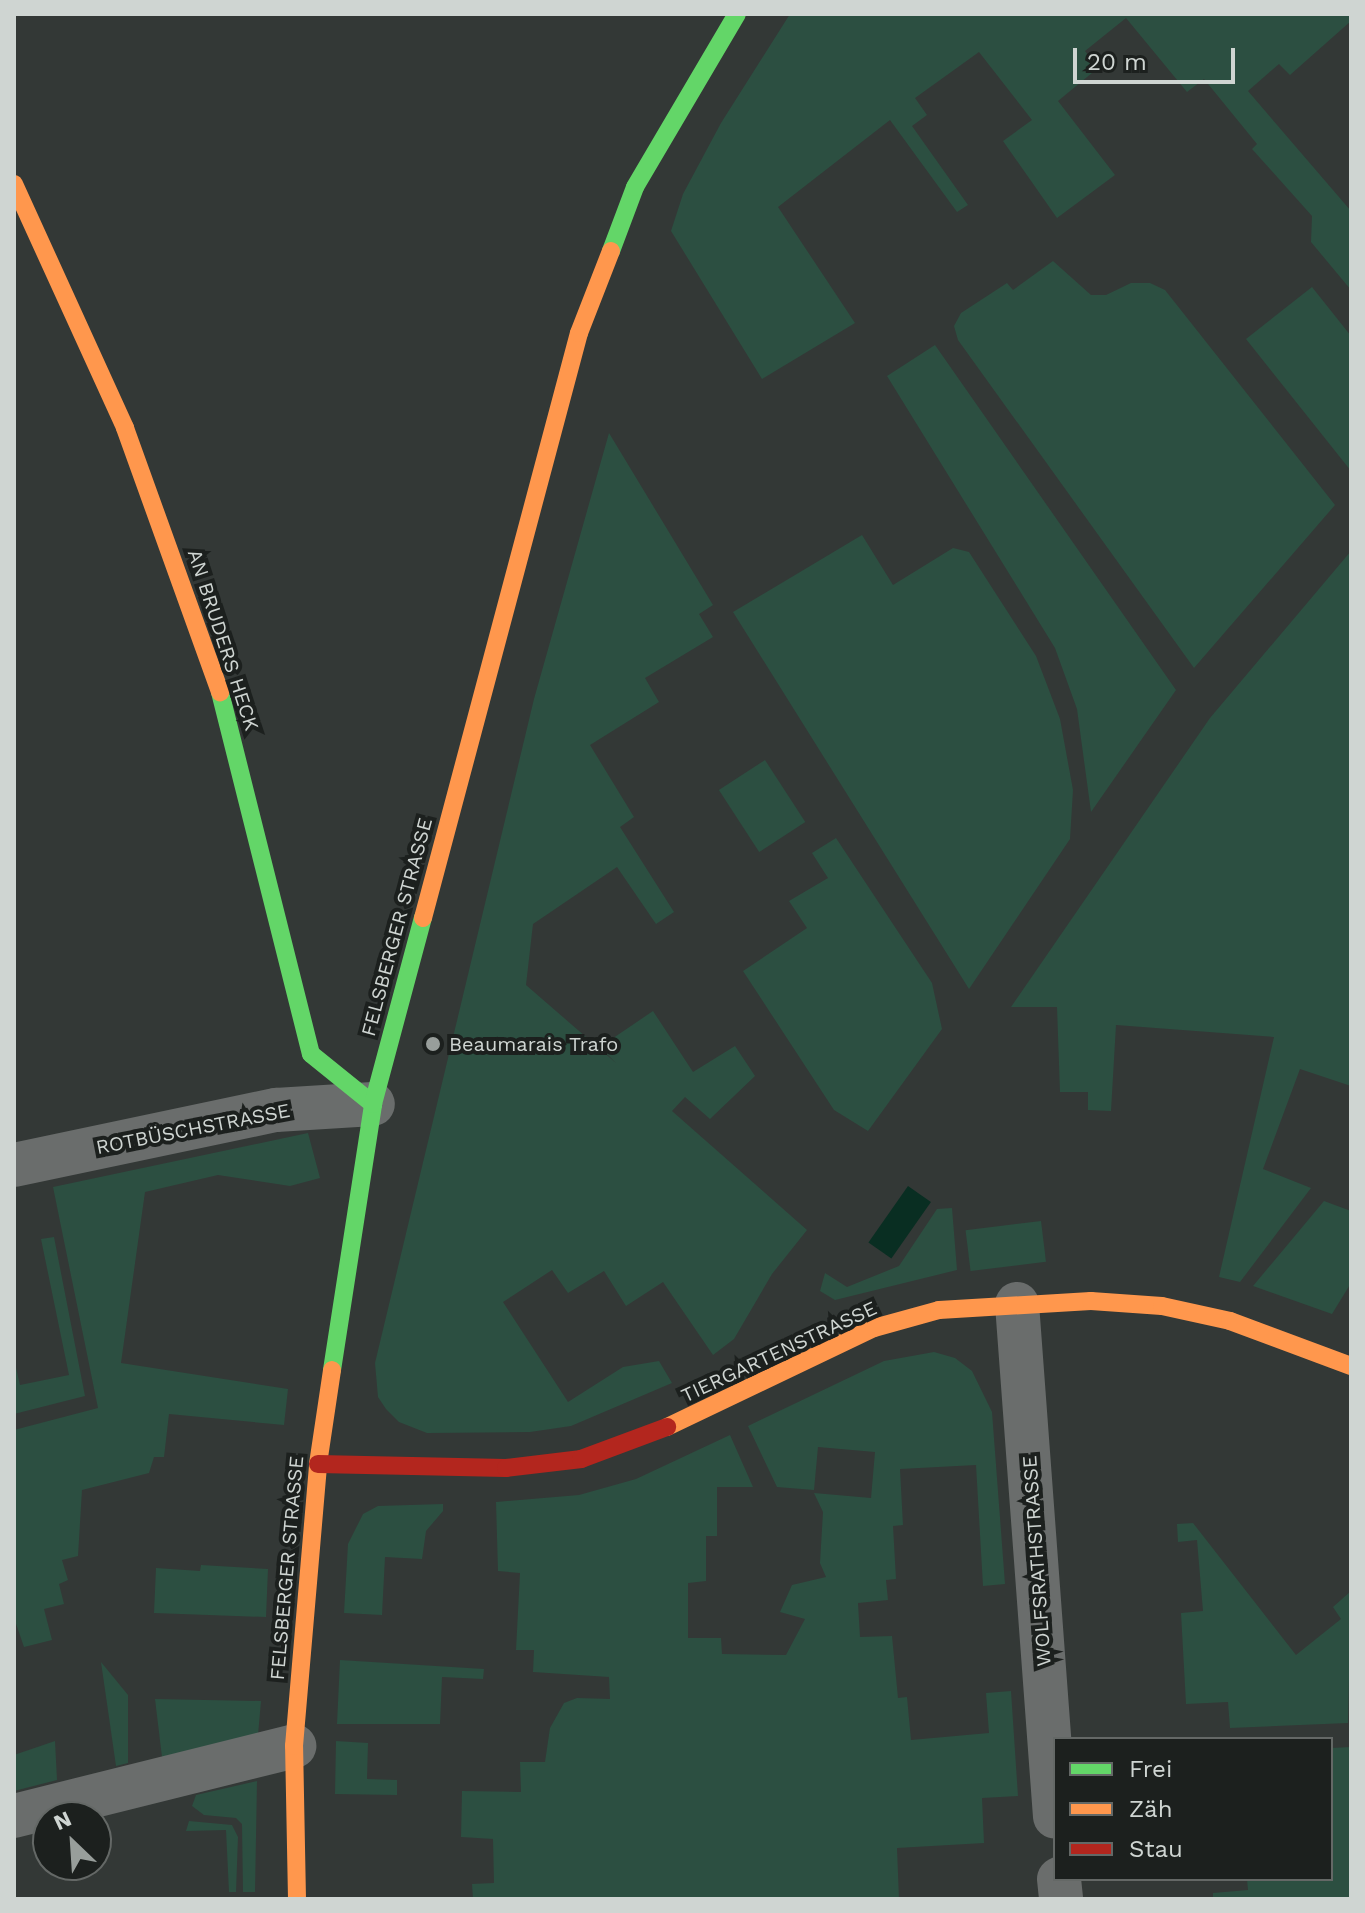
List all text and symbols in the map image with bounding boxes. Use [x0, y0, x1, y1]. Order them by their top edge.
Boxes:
scale bar [1077, 32, 1239, 82]
text: 20 m [1087, 48, 1147, 76]
street label: AN BRUDERS HECK [182, 546, 264, 734]
street label: FELSBERGER STRASSE [356, 815, 438, 1039]
place label: Beaumarais Trafo [449, 1032, 619, 1056]
marker: Beaumarais Trafo [424, 1035, 442, 1053]
street label: ROTBÜSCHSTRASSE [94, 1098, 292, 1160]
street label: TIERGARTENSTRASSE [677, 1296, 881, 1408]
street label: FELSBERGER STRASSE [265, 1455, 309, 1681]
street label: WOLFSRATHSTRASSE [1018, 1455, 1056, 1667]
legend [1053, 1737, 1333, 1881]
text: Frei [1129, 1755, 1172, 1783]
text: Zäh [1129, 1795, 1173, 1823]
north arrow [32, 1801, 112, 1881]
text: N [50, 1806, 75, 1835]
text: Stau [1129, 1835, 1183, 1863]

